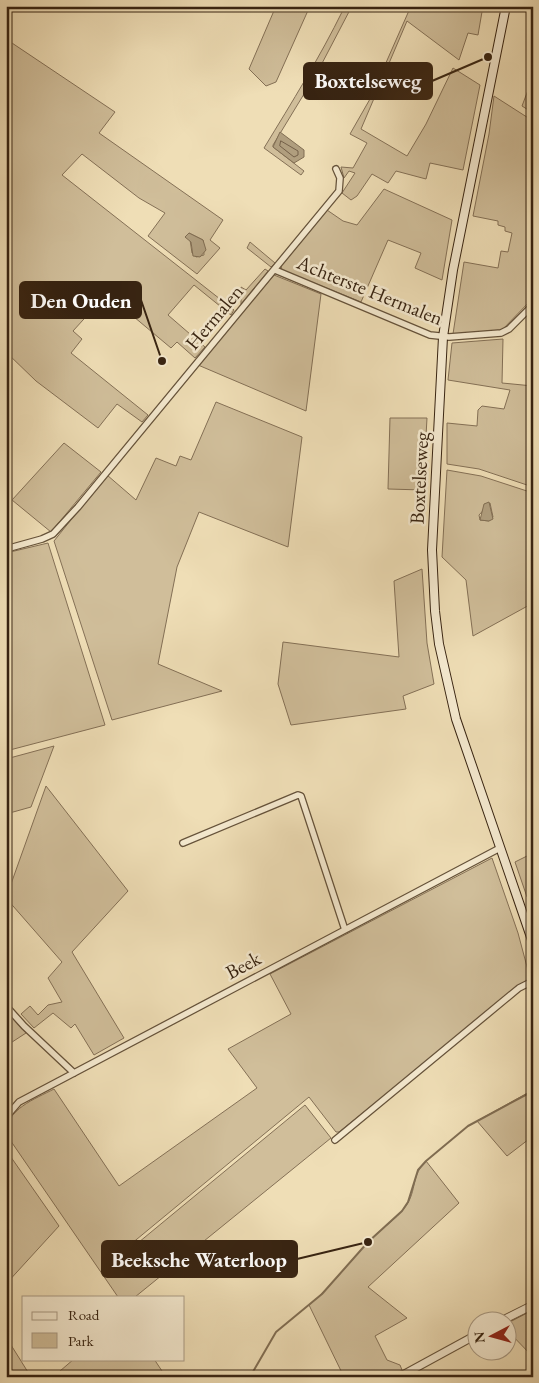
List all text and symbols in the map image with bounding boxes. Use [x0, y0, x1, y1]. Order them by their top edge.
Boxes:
callout: Boxtelseweg [304, 63, 432, 99]
text: Boxtelseweg [314, 67, 422, 94]
street label: Achterste Hermalen [292, 249, 447, 331]
street label: Hermalen [179, 279, 249, 355]
callout: Den Ouden [20, 282, 141, 318]
text: Den Ouden [30, 287, 132, 314]
street label: Boxtelseweg [404, 431, 434, 525]
street label: Beek [221, 945, 266, 985]
callout: Beeksche Waterloop [102, 1241, 297, 1277]
text: Beeksche Waterloop [111, 1246, 287, 1273]
legend [22, 1296, 185, 1360]
text: Road [68, 1305, 100, 1324]
north arrow [466, 1310, 516, 1360]
text: N [469, 1330, 489, 1344]
text: Park [68, 1331, 95, 1350]

